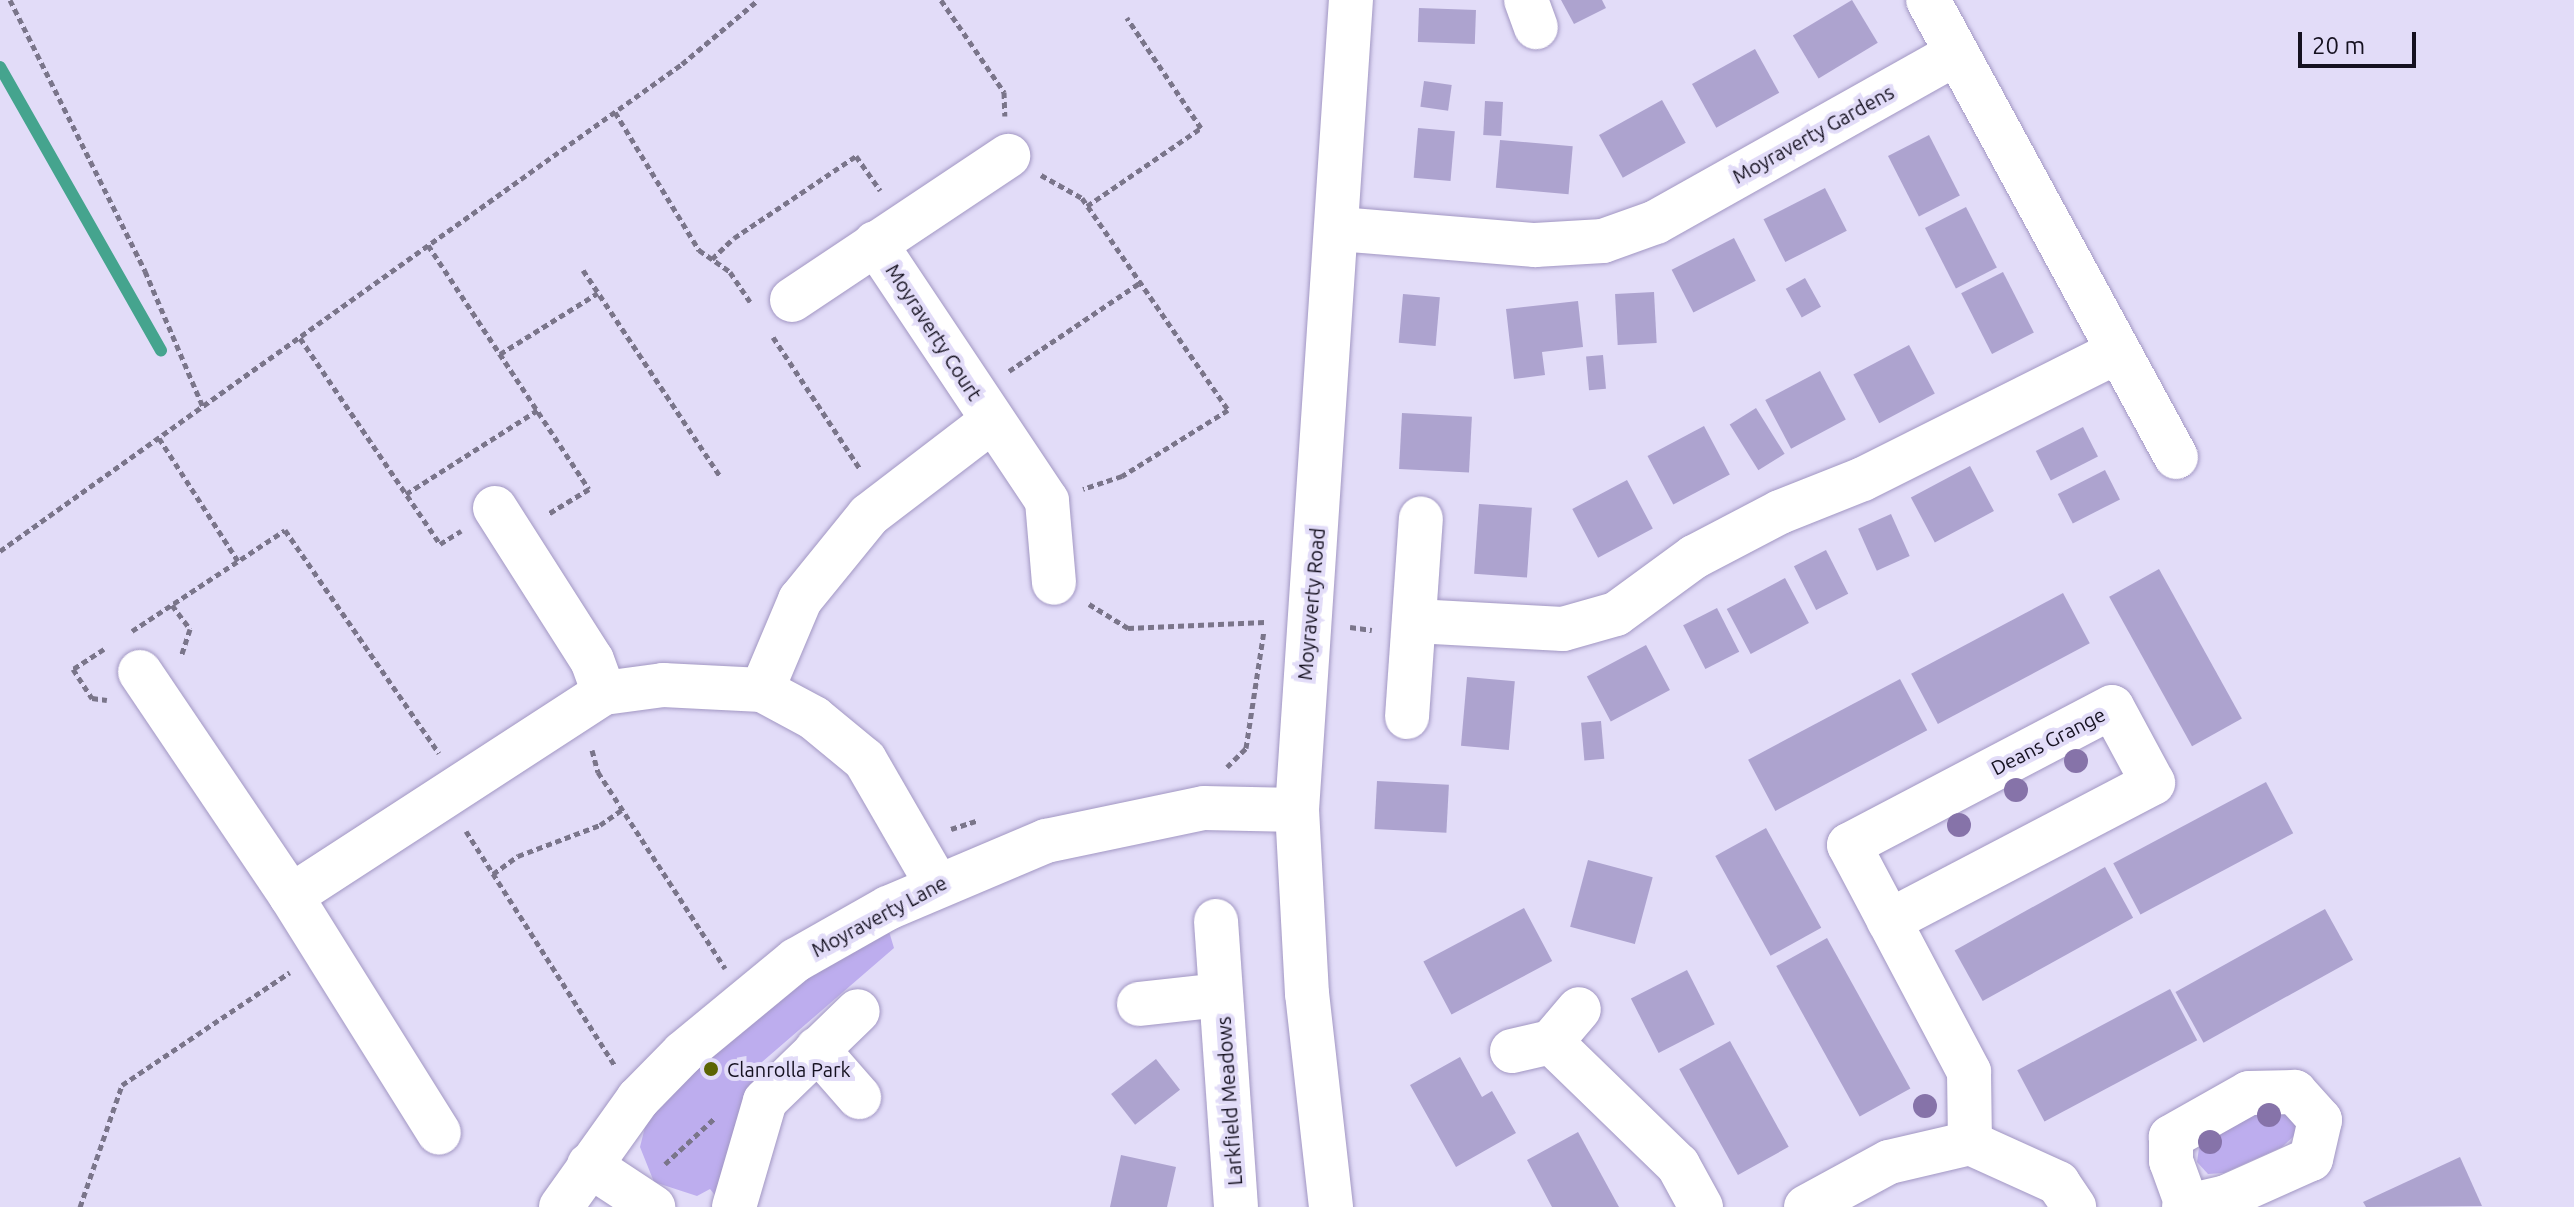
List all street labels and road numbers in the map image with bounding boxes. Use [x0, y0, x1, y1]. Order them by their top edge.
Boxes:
street label: Moyraverty Gardens [1728, 80, 1898, 188]
street label: Moyraverty Court [881, 259, 987, 405]
street label: Moyraverty Road [1292, 527, 1330, 681]
street label: Deans Grange [1987, 702, 2109, 780]
street label: Moyraverty Lane [807, 870, 951, 962]
street label: Larkfield Meadows [1211, 1016, 1247, 1186]

